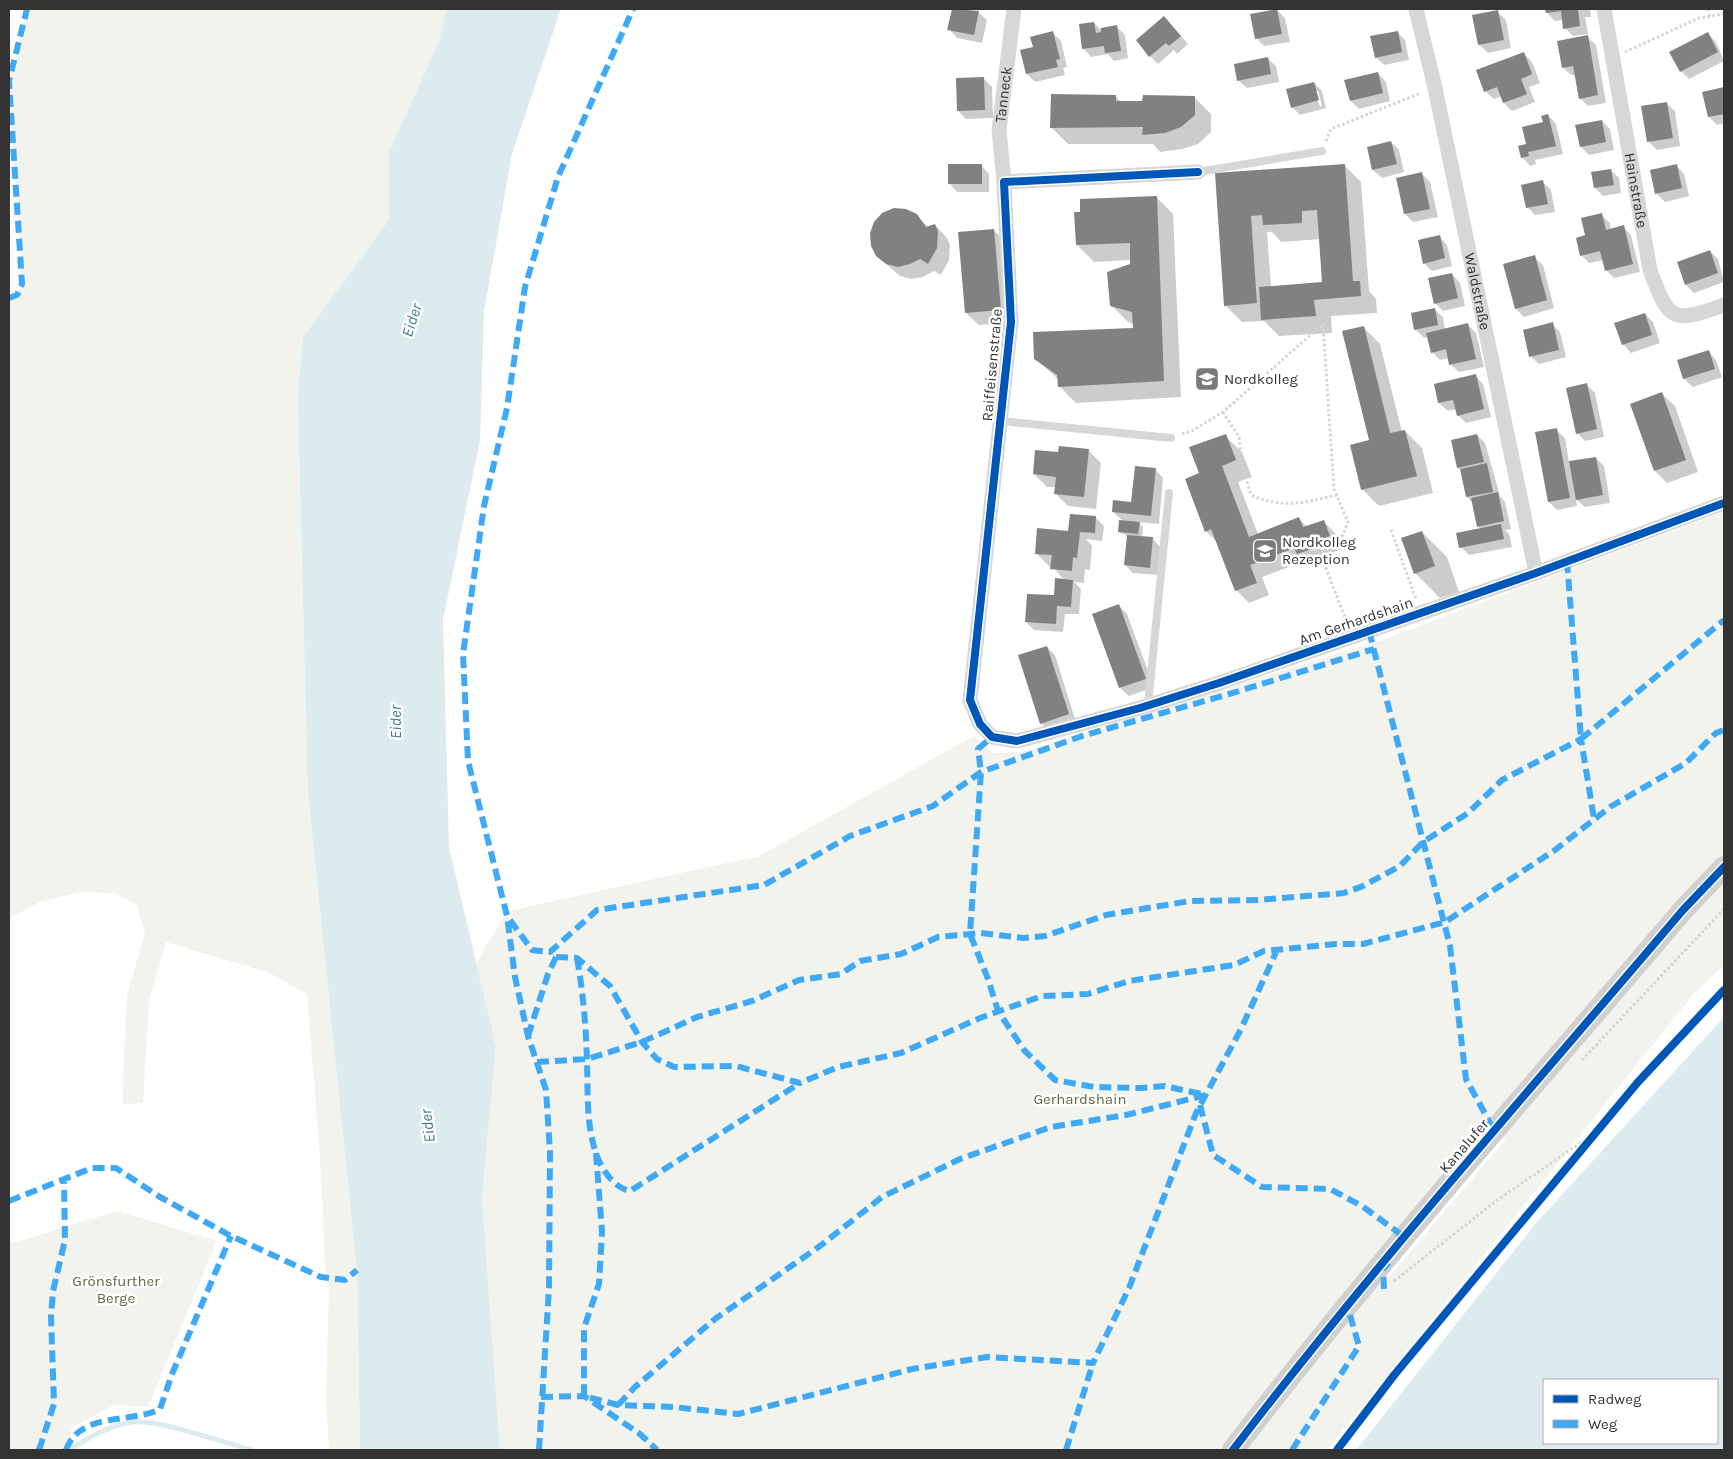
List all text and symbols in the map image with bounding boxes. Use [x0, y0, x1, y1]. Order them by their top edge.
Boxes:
street label: Tanneck [991, 65, 1016, 124]
street label: Hainstraße [1620, 151, 1651, 229]
street label: Waldstraße [1461, 251, 1494, 332]
water label: Eider [397, 301, 426, 339]
street label: Raiffeisenstraße [978, 308, 1006, 422]
school or university icon: Nordkolleg [1194, 366, 1220, 392]
place label: Nordkolleg [1224, 370, 1299, 388]
place label: Nordkolleg Rezeption [1282, 533, 1357, 568]
school or university icon: Nordkolleg Rezeption [1252, 538, 1278, 564]
street label: Am Gerhardshain [1297, 593, 1415, 649]
water label: Eider [386, 705, 405, 739]
park label: Gerhardshain [1033, 1090, 1127, 1108]
water label: Eider [416, 1107, 439, 1144]
street label: Kanalufer [1435, 1115, 1493, 1177]
park label: Grönsfurther Berge [72, 1272, 160, 1307]
legend [1543, 1379, 1718, 1444]
text: Radweg [1588, 1390, 1642, 1408]
text: Weg [1588, 1415, 1618, 1433]

